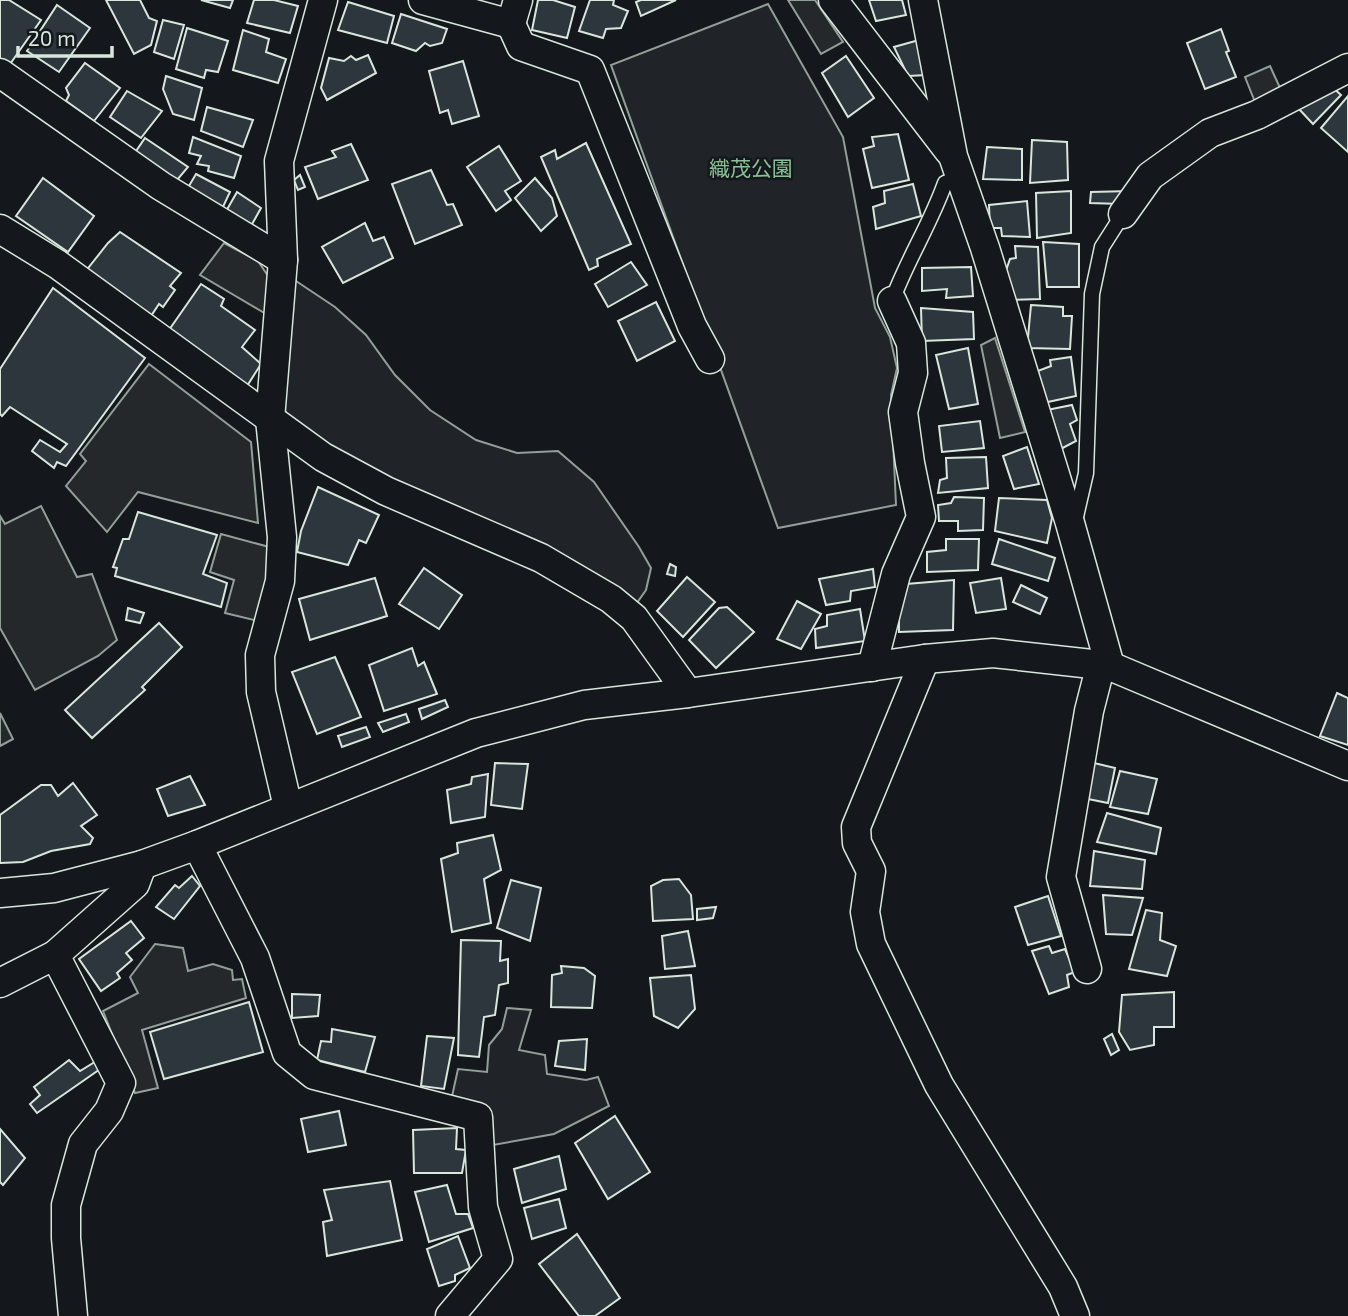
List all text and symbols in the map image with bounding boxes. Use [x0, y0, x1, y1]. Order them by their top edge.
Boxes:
scale bar [18, 14, 112, 58]
text: 20 m [28, 25, 76, 50]
park label: 織茂公園 [709, 155, 793, 180]

